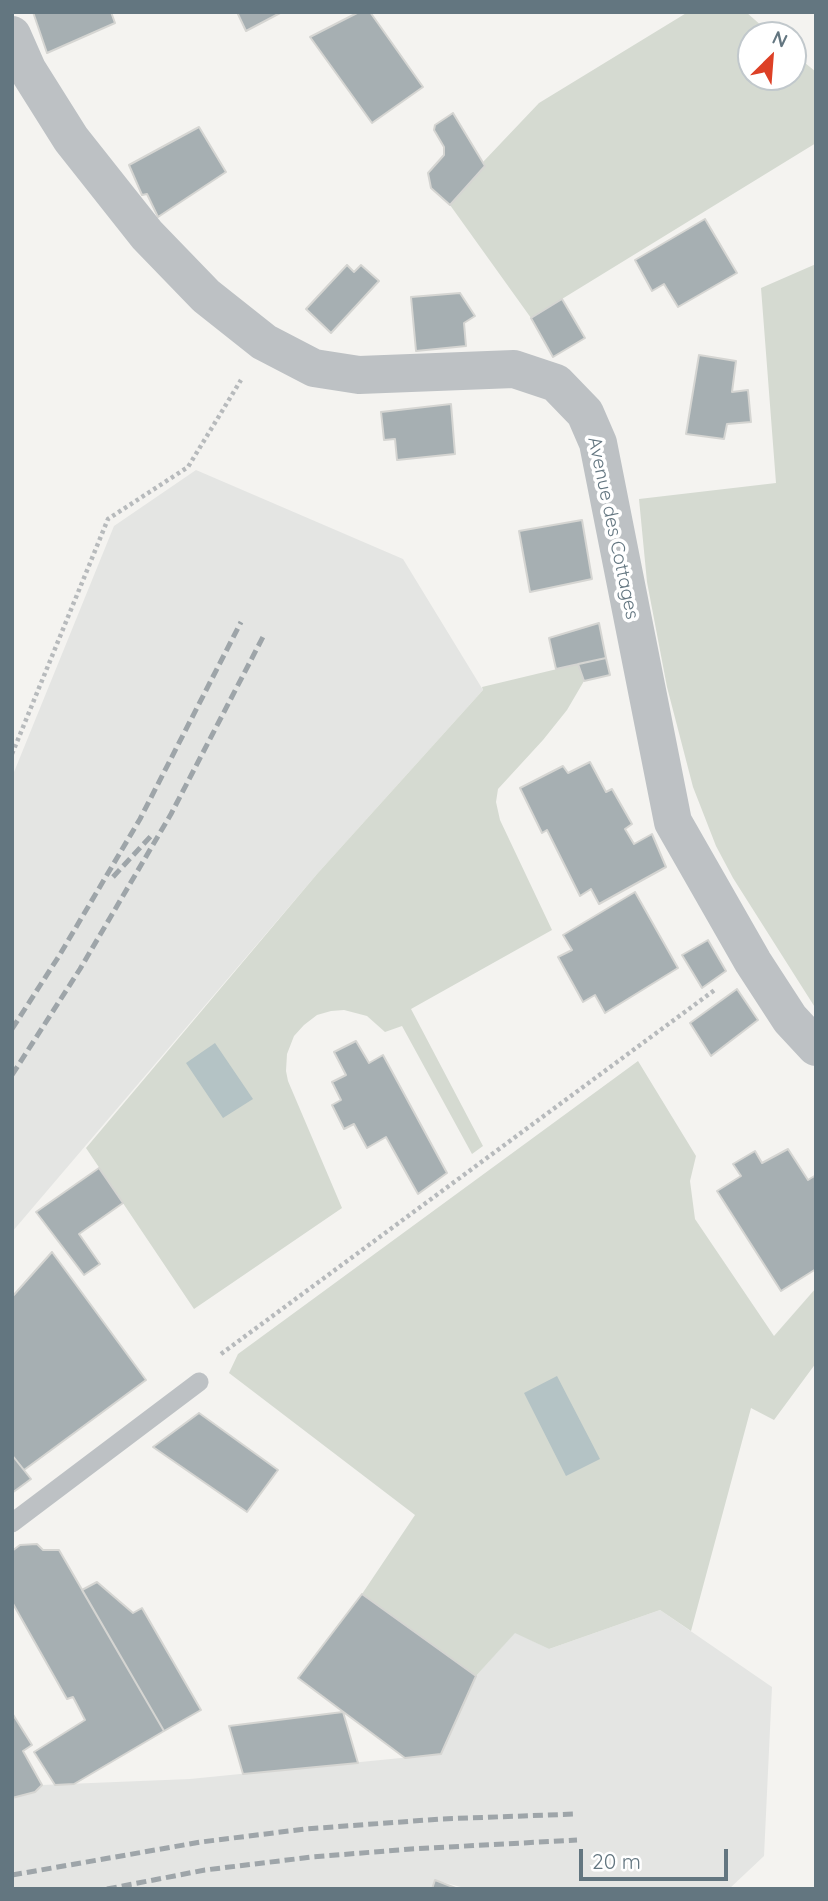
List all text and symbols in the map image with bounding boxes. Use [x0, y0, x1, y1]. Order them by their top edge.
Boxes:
north arrow [737, 21, 807, 91]
text: N [769, 25, 791, 53]
street label: Avenue des Cottages [583, 435, 643, 621]
scale bar [583, 1834, 732, 1878]
text: 20 m [592, 1848, 641, 1874]

